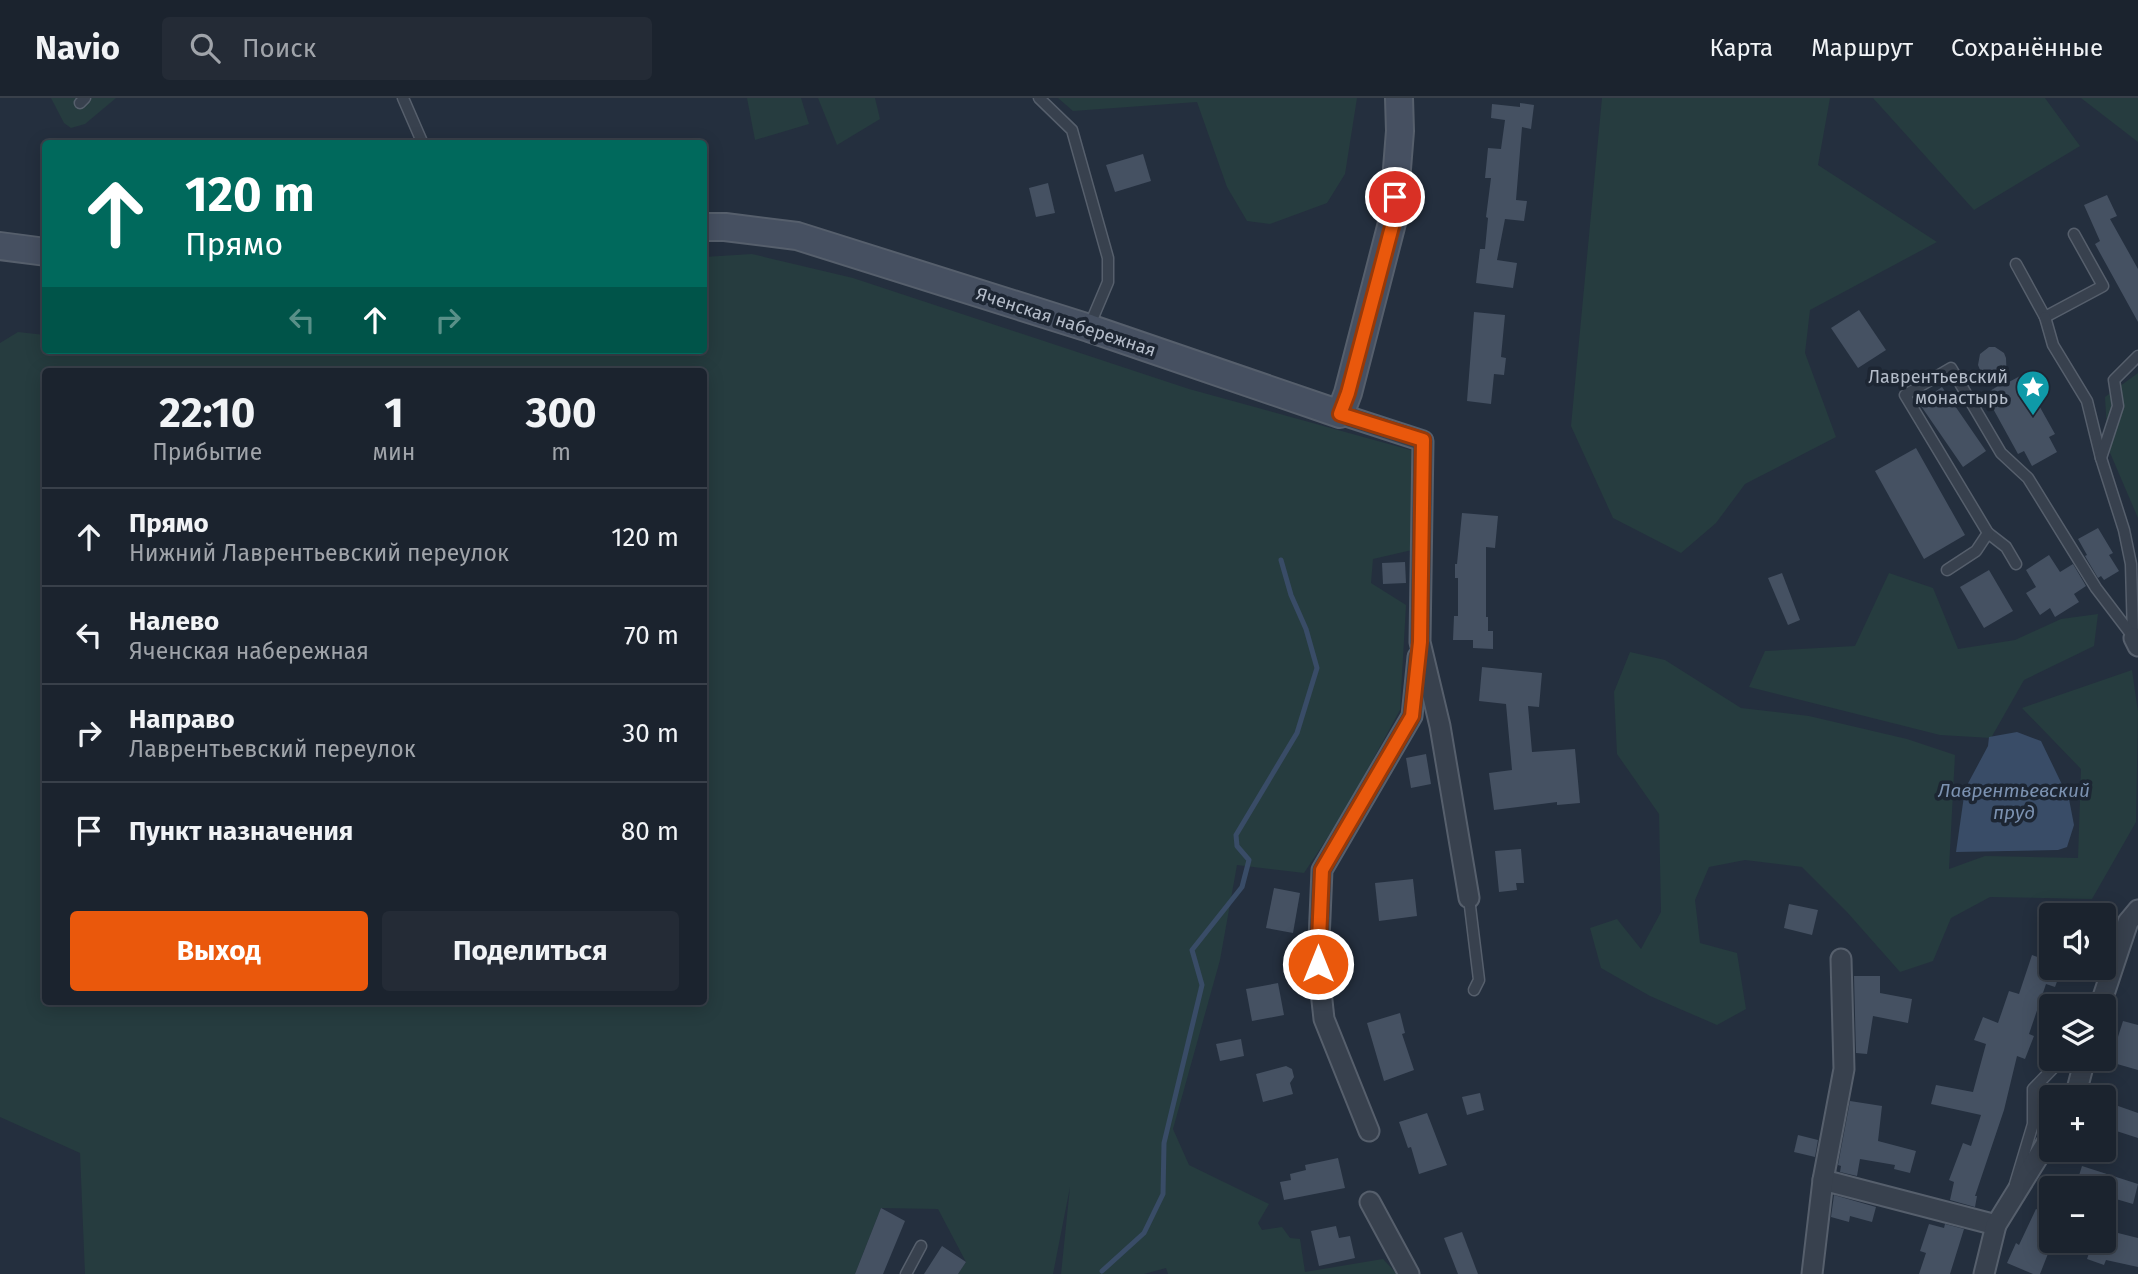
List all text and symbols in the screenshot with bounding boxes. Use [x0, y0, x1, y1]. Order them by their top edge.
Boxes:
search box [162, 17, 652, 80]
text: Navio [35, 28, 120, 68]
icon: search [186, 29, 224, 67]
text: Поиск [242, 33, 316, 64]
text: Карта [1710, 34, 1773, 62]
text: Маршрут [1811, 34, 1913, 62]
text: Сохранённые [1951, 34, 2103, 62]
text: 120 m [185, 165, 315, 224]
pin [1365, 167, 1425, 227]
icon: ahead [70, 168, 161, 259]
icon: arrive [1376, 178, 1414, 216]
text: Прямо [185, 225, 283, 263]
street label: Яченская набережная [973, 283, 1159, 361]
icon: left [283, 301, 321, 339]
icon: ahead [356, 301, 394, 339]
icon: right [429, 301, 467, 339]
place label: Лаврентьевский монастырь [1868, 366, 2008, 409]
place icon: Лаврентьевский монастырь [2014, 368, 2052, 417]
text: 22:10 [159, 388, 255, 438]
text: 1 [384, 388, 404, 438]
text: 300 [526, 388, 597, 438]
text: Прибытие [152, 438, 262, 466]
text: мин [373, 438, 415, 466]
text: m [551, 438, 571, 466]
text: Прямо [129, 508, 209, 539]
icon: ahead [70, 518, 108, 556]
text: 120 m [611, 522, 679, 553]
text: Нижний Лаврентьевский переулок [129, 539, 509, 567]
text: Налево [129, 606, 219, 637]
icon: left [70, 616, 108, 654]
text: 70 m [624, 620, 679, 651]
text: Яченская набережная [129, 637, 369, 665]
text: Направо [129, 704, 235, 735]
icon: right [70, 714, 108, 752]
text: 30 m [622, 718, 679, 749]
text: Лаврентьевский переулок [129, 735, 416, 763]
water label: Лаврентьевский пруд [1937, 779, 2090, 824]
icon: arrive [70, 812, 108, 850]
text: Пункт назначения [129, 816, 353, 847]
text: 80 m [621, 816, 679, 847]
map controls [2039, 903, 2116, 1253]
button: sound [2039, 903, 2116, 980]
button: Выход [70, 911, 368, 991]
button: Поделиться [382, 911, 679, 991]
position arrow [1281, 927, 1355, 1001]
button: layers [2039, 994, 2116, 1071]
button: + [2039, 1085, 2116, 1162]
button: − [2039, 1176, 2116, 1253]

